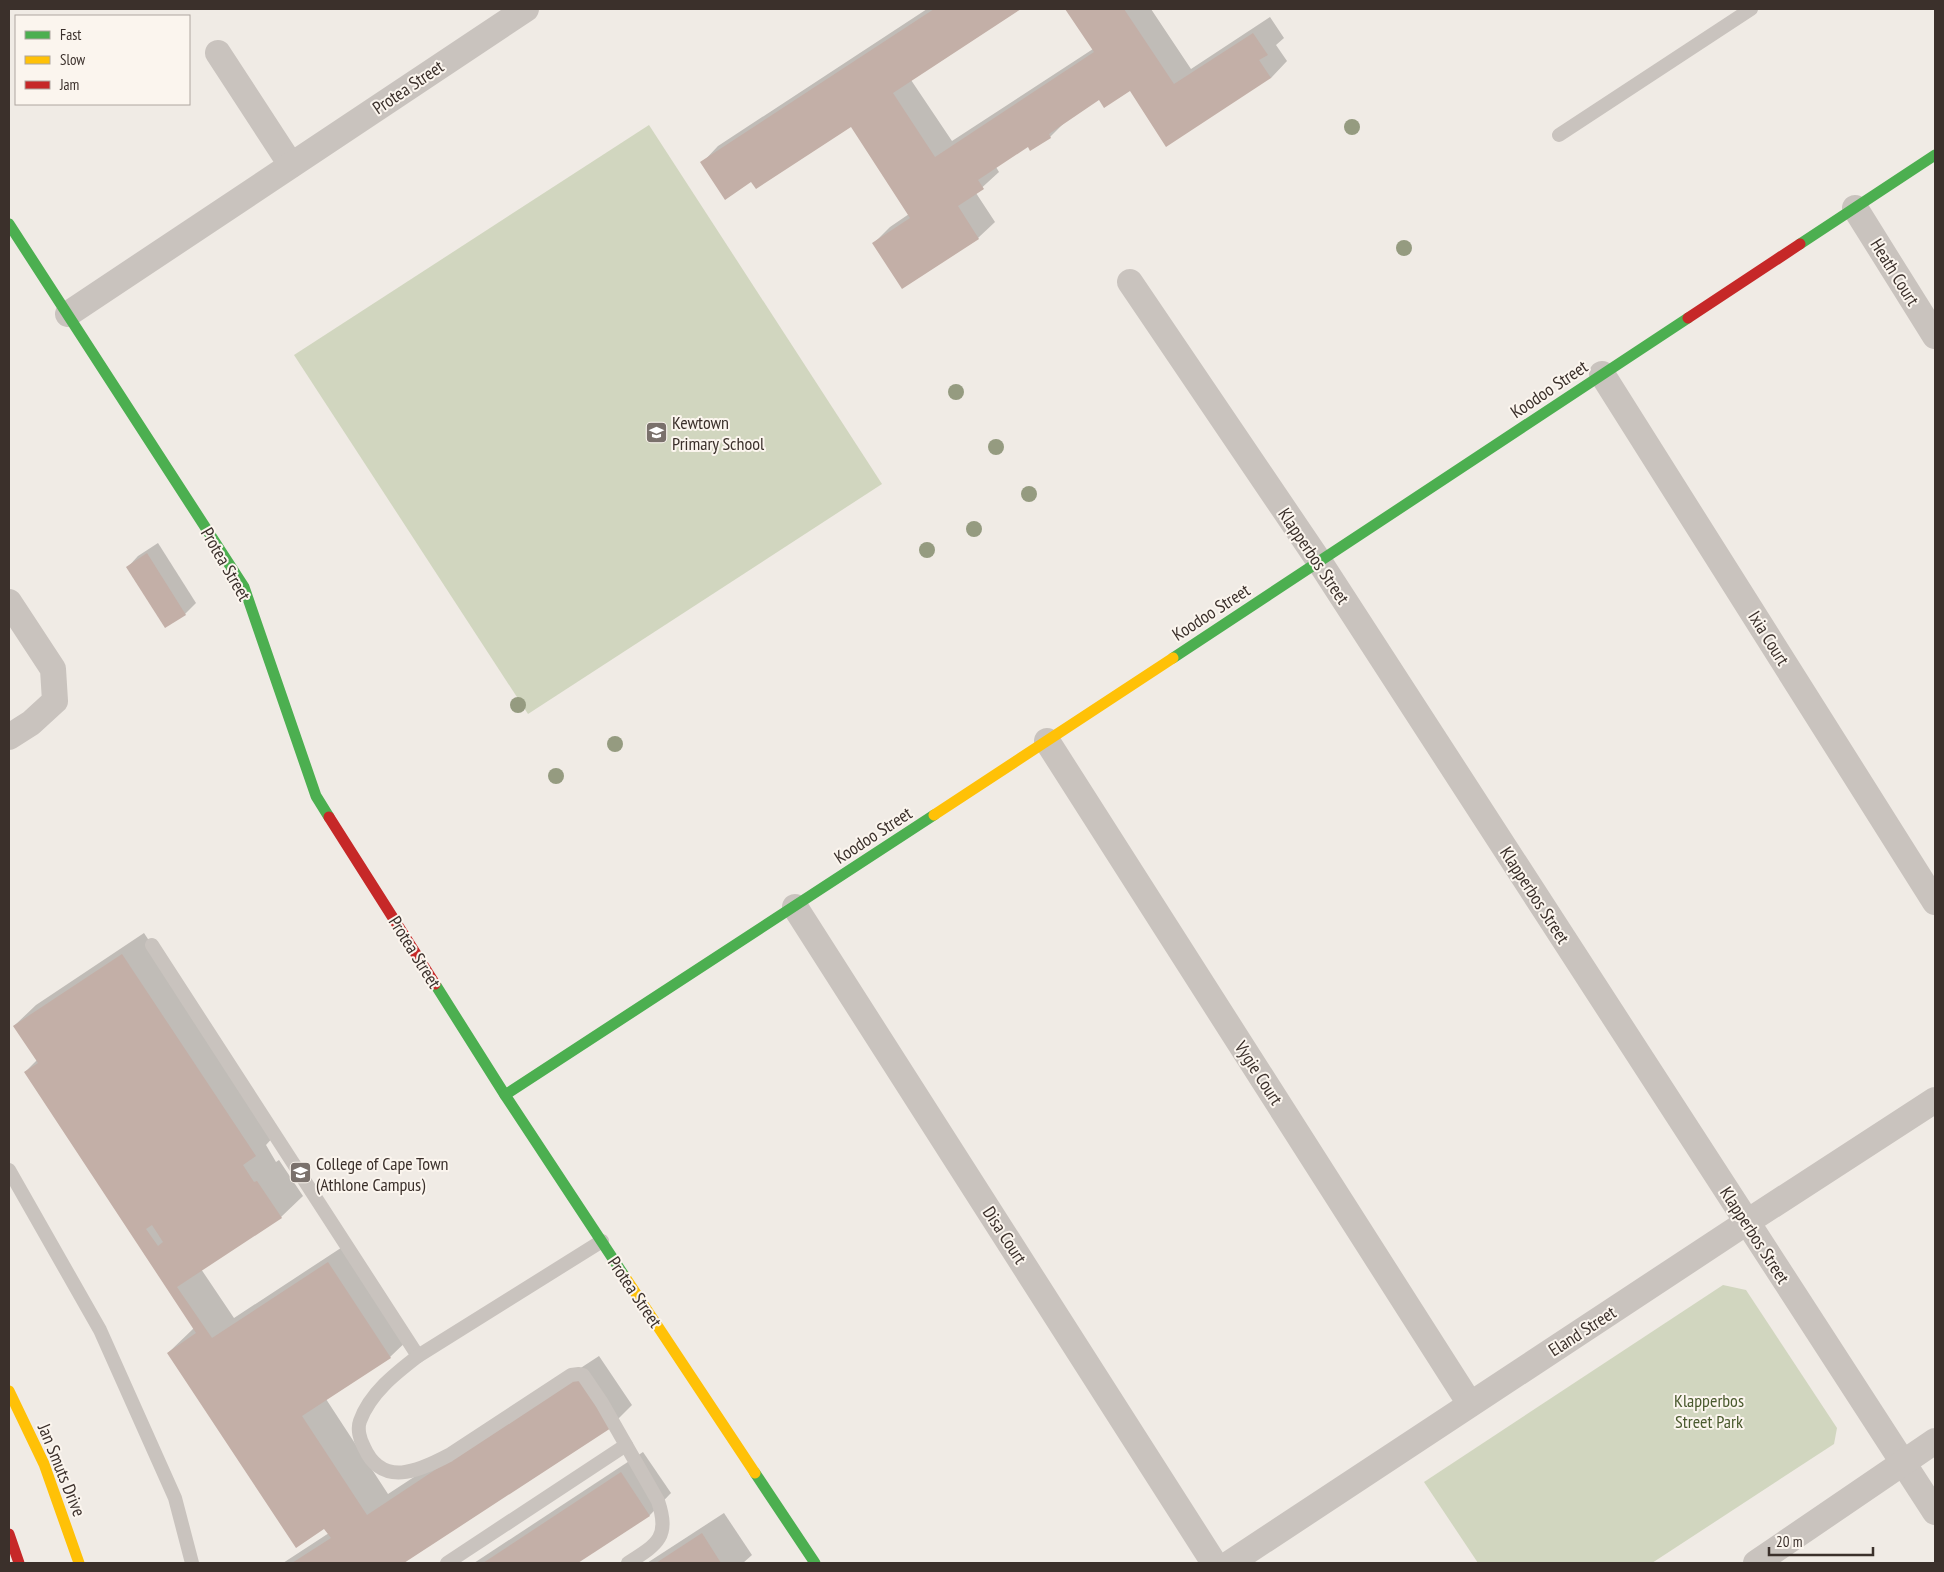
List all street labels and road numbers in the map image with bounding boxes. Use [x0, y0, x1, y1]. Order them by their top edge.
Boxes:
street label: Protea Street [368, 55, 448, 119]
street label: Heath Court [1865, 234, 1925, 310]
street label: Koodoo Street [1506, 355, 1592, 423]
street label: Klapperbos Street [1273, 504, 1355, 608]
street label: Protea Street [196, 523, 256, 605]
street label: Koodoo Street [1168, 578, 1254, 646]
street label: Ixia Court [1743, 606, 1795, 670]
street label: Koodoo Street [830, 801, 916, 869]
street label: Klapperbos Street [1495, 842, 1575, 948]
street label: Protea Street [384, 912, 446, 992]
street label: Vygie Court [1229, 1036, 1288, 1109]
street label: Klapperbos Street [1715, 1182, 1795, 1288]
street label: Disa Court [978, 1202, 1032, 1268]
street label: Protea Street [603, 1252, 667, 1332]
street label: Eland Street [1544, 1301, 1620, 1361]
street label: Jan Smuts Drive [33, 1419, 91, 1520]

